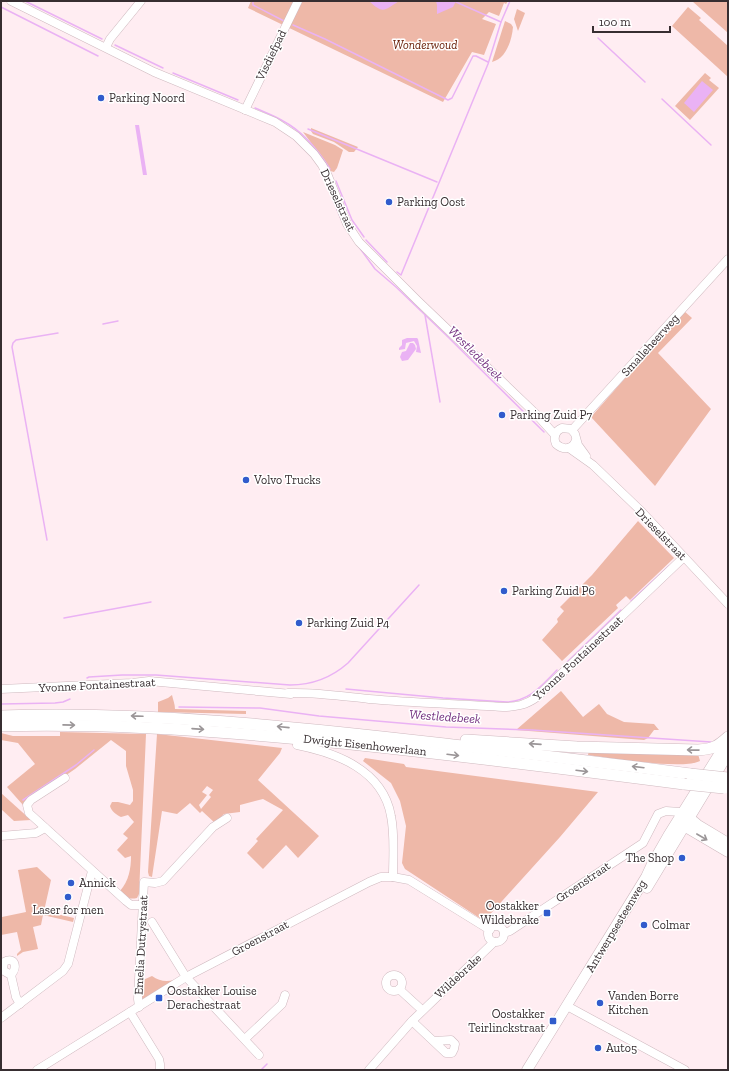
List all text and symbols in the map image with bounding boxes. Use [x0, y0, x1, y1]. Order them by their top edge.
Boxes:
scale bar [593, 8, 670, 34]
text: 100 m [599, 15, 631, 29]
street label: Visdiefpad [252, 27, 289, 83]
park label: Wonderwoud [393, 38, 457, 52]
place label: Parking Noord [109, 91, 185, 105]
marker: Parking Noord [96, 93, 106, 103]
street label: Drieselstraat [317, 167, 359, 234]
place label: Parking Oost [397, 195, 466, 209]
marker: Parking Oost [384, 197, 394, 207]
street label: Smalleheerweg [618, 311, 682, 379]
water label: Westledebeek [445, 323, 506, 384]
place label: Parking Zuid P7 [510, 408, 592, 422]
marker: Parking Zuid P7 [497, 410, 507, 420]
place label: Volvo Trucks [253, 473, 321, 487]
marker: Volvo Trucks [241, 475, 251, 485]
street label: Drieselstraat [633, 505, 690, 563]
place label: Parking Zuid P6 [512, 584, 595, 598]
marker: Parking Zuid P6 [499, 586, 509, 596]
street label: Yvonne Fontainestraat [530, 613, 626, 704]
place label: Parking Zuid P4 [307, 616, 390, 630]
marker: Parking Zuid P4 [294, 618, 304, 628]
street label: Yvonne Fontainestraat [37, 675, 156, 695]
water label: Westledebeek [409, 707, 481, 726]
one-way arrow [131, 712, 144, 720]
one-way arrow [62, 722, 75, 729]
one-way arrow [277, 723, 290, 730]
one-way arrow [191, 726, 204, 733]
street label: Dwight Eisenhowerlaan [303, 732, 427, 758]
one-way arrow [529, 741, 542, 748]
one-way arrow [687, 746, 700, 754]
one-way arrow [446, 751, 459, 759]
one-way arrow [632, 763, 645, 771]
one-way arrow [575, 767, 588, 775]
one-way arrow [696, 834, 708, 842]
place label: The Shop [626, 851, 674, 865]
marker: The Shop [677, 853, 687, 863]
street label: Groenstraat [553, 858, 613, 905]
place label: Annick [79, 876, 116, 890]
street label: Antwerpsesteenweg [583, 877, 649, 975]
marker: Annick [66, 878, 76, 888]
marker: Laser for men [63, 892, 73, 902]
street label: Emelia Dutrystraat [131, 894, 151, 995]
place label: Oostakker Wildebrake [480, 899, 539, 927]
place label: Laser for men [32, 903, 104, 917]
marker: Oostakker Wildebrake [542, 908, 552, 918]
street label: Groenstraat [229, 917, 291, 959]
place label: Colmar [652, 918, 690, 932]
marker: Colmar [639, 920, 649, 930]
street label: Wildebrake [432, 951, 484, 1001]
place label: Oostakker Louise Derachestraat [167, 984, 257, 1012]
place label: Vanden Borre Kitchen [607, 989, 679, 1017]
marker: Oostakker Louise Derachestraat [154, 993, 164, 1003]
marker: Vanden Borre Kitchen [595, 998, 605, 1008]
place label: Oostakker Teirlinckstraat [468, 1007, 546, 1035]
marker: Oostakker Teirlinckstraat [548, 1016, 558, 1026]
place label: Auto5 [606, 1041, 637, 1055]
marker: Auto5 [593, 1043, 603, 1053]

